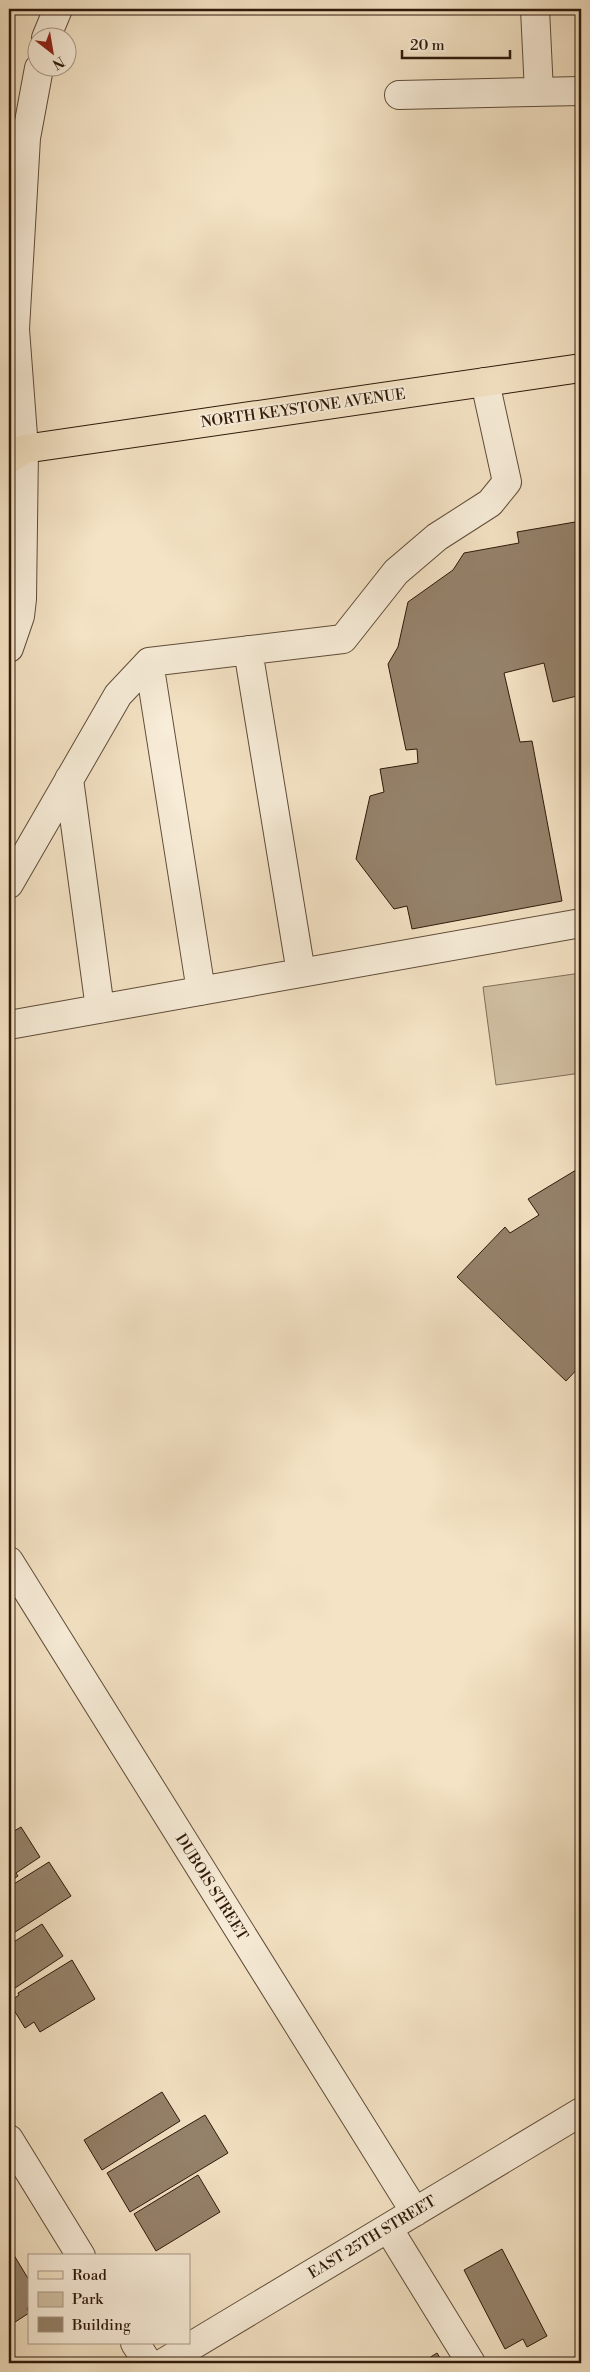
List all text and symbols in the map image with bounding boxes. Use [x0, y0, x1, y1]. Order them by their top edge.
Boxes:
north arrow [28, 28, 78, 78]
scale bar [402, 28, 510, 60]
text: 20 m [410, 36, 445, 55]
text: N [49, 52, 68, 73]
street label: NORTH KEYSTONE AVENUE [199, 385, 407, 432]
street label: DUBOIS STREET [171, 1830, 252, 1944]
street label: EAST 25TH STREET [305, 2192, 440, 2283]
legend [28, 2254, 190, 2344]
text: Road [72, 2266, 107, 2285]
text: Park [72, 2290, 104, 2309]
text: Building [71, 2316, 131, 2335]

